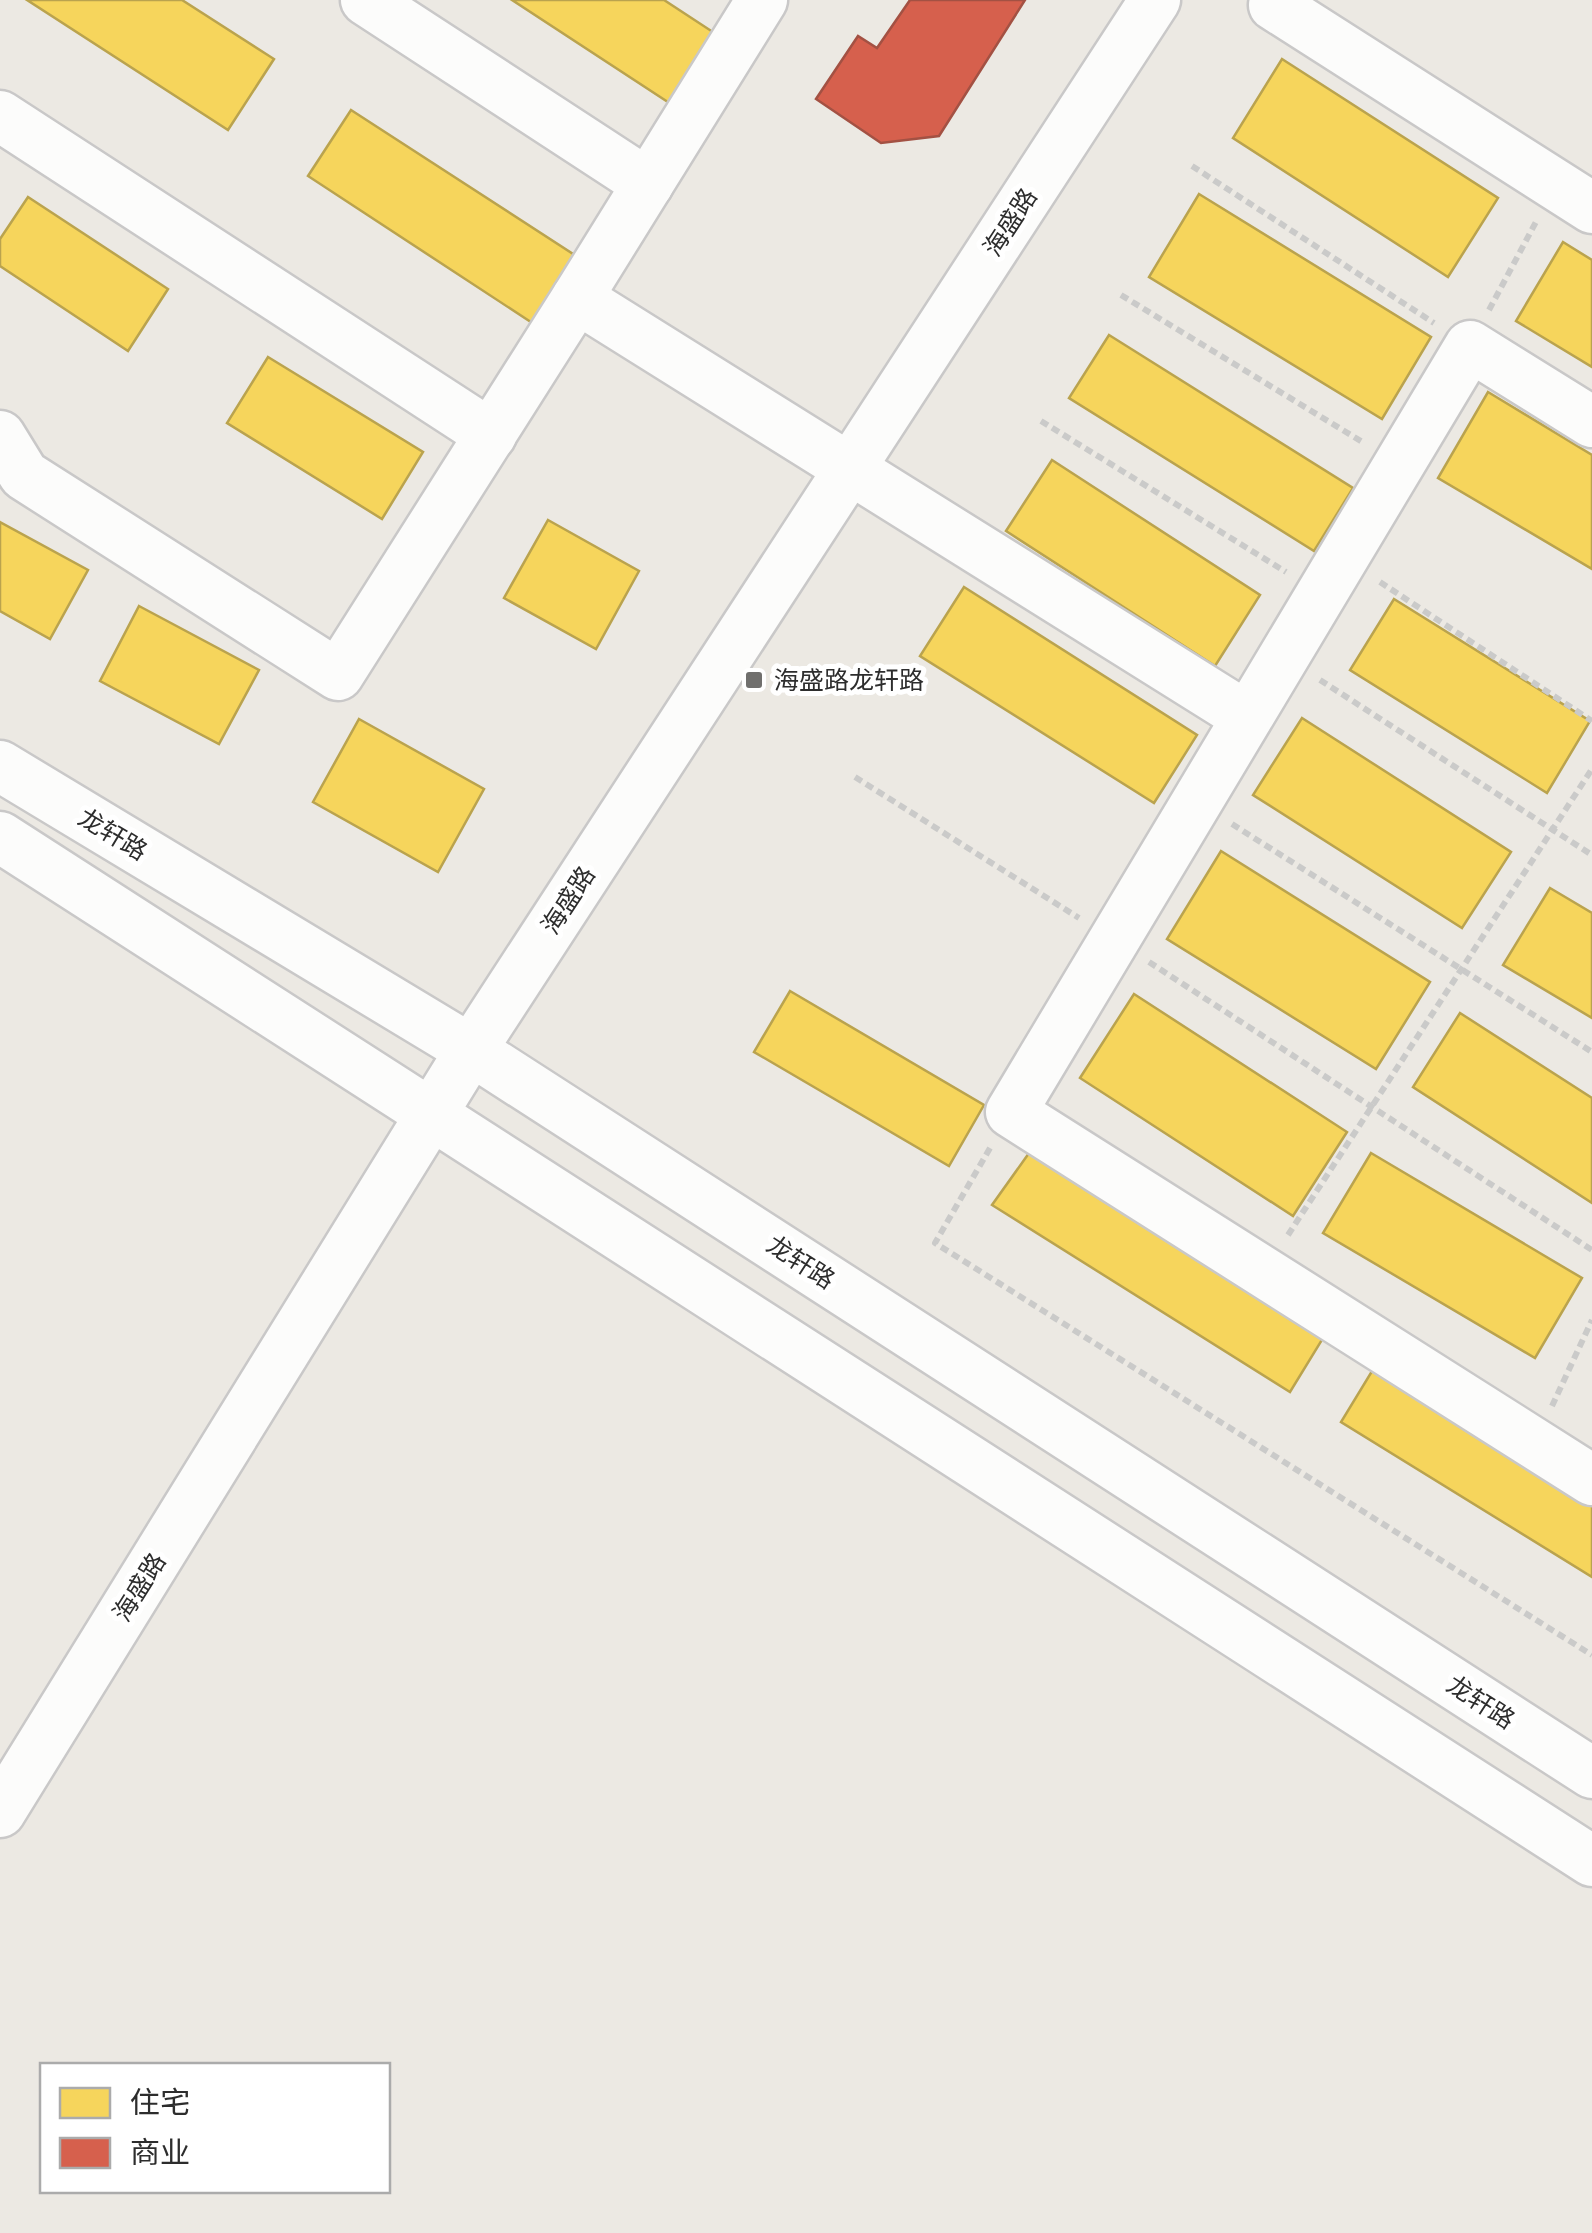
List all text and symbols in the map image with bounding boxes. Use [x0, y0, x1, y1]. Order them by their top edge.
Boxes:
street label: 海盛路 [976, 182, 1042, 261]
place label: 海盛路龙轩路 [774, 664, 924, 694]
marker: 海盛路龙轩路 [743, 669, 765, 691]
street label: 龙轩路 [74, 801, 153, 865]
street label: 海盛路 [534, 860, 600, 939]
street label: 龙轩路 [762, 1228, 841, 1294]
street label: 海盛路 [106, 1547, 171, 1626]
street label: 龙轩路 [1442, 1668, 1521, 1734]
legend [40, 2063, 390, 2193]
text: 住宅 [130, 2083, 190, 2119]
text: 商业 [130, 2133, 190, 2169]

